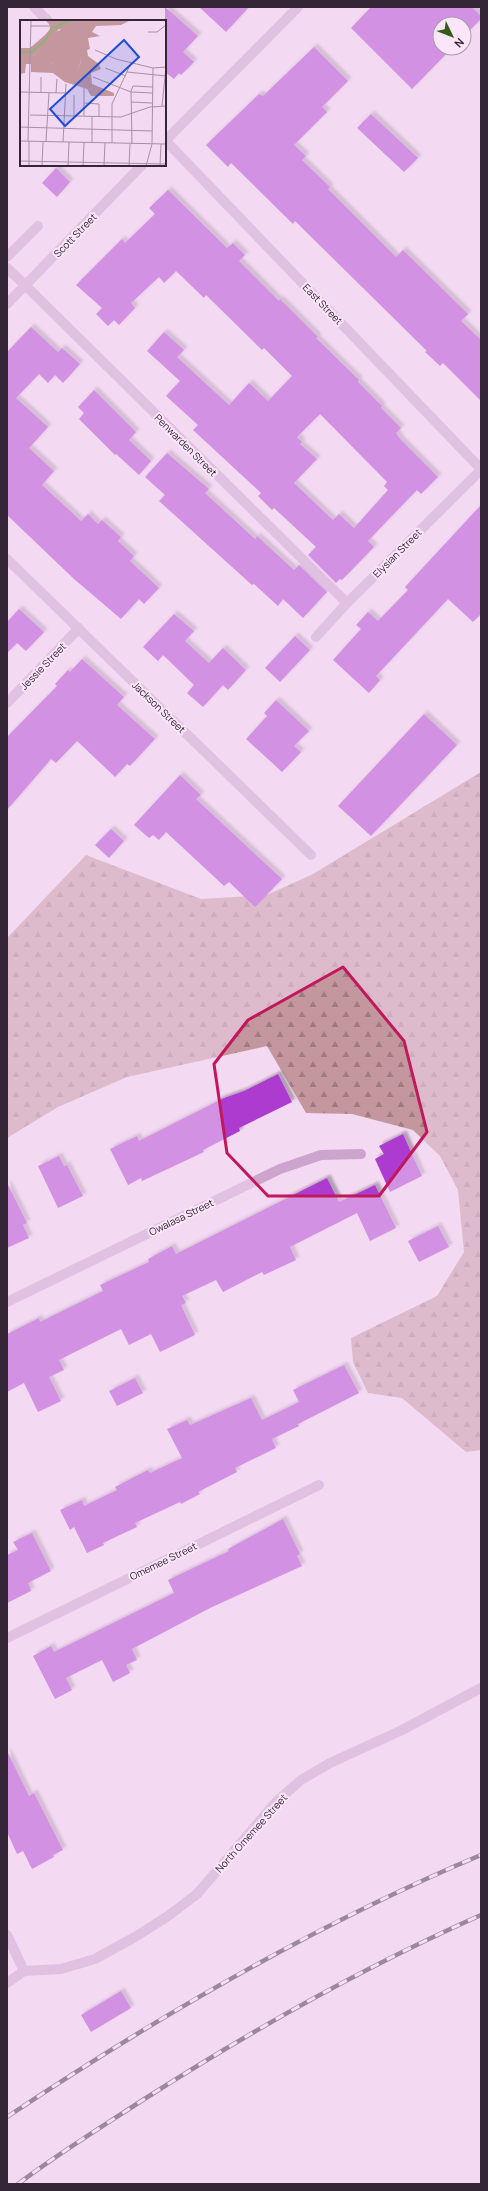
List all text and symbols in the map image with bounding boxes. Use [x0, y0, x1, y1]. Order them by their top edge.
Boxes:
north arrow [432, 16, 472, 56]
inset map [20, 20, 166, 166]
text: N [451, 35, 468, 51]
street label: Scott Street [50, 210, 100, 260]
street label: East Street [300, 280, 346, 328]
street label: Penwarden Street [152, 411, 220, 479]
street label: Elysian Street [370, 526, 424, 580]
street label: Jessie Street [17, 639, 69, 693]
street label: Jackson Street [129, 678, 189, 736]
street label: Owalasa Street [146, 1195, 216, 1239]
street label: Omemee Street [127, 1539, 199, 1583]
street label: North Omemee Street [212, 1791, 290, 1875]

